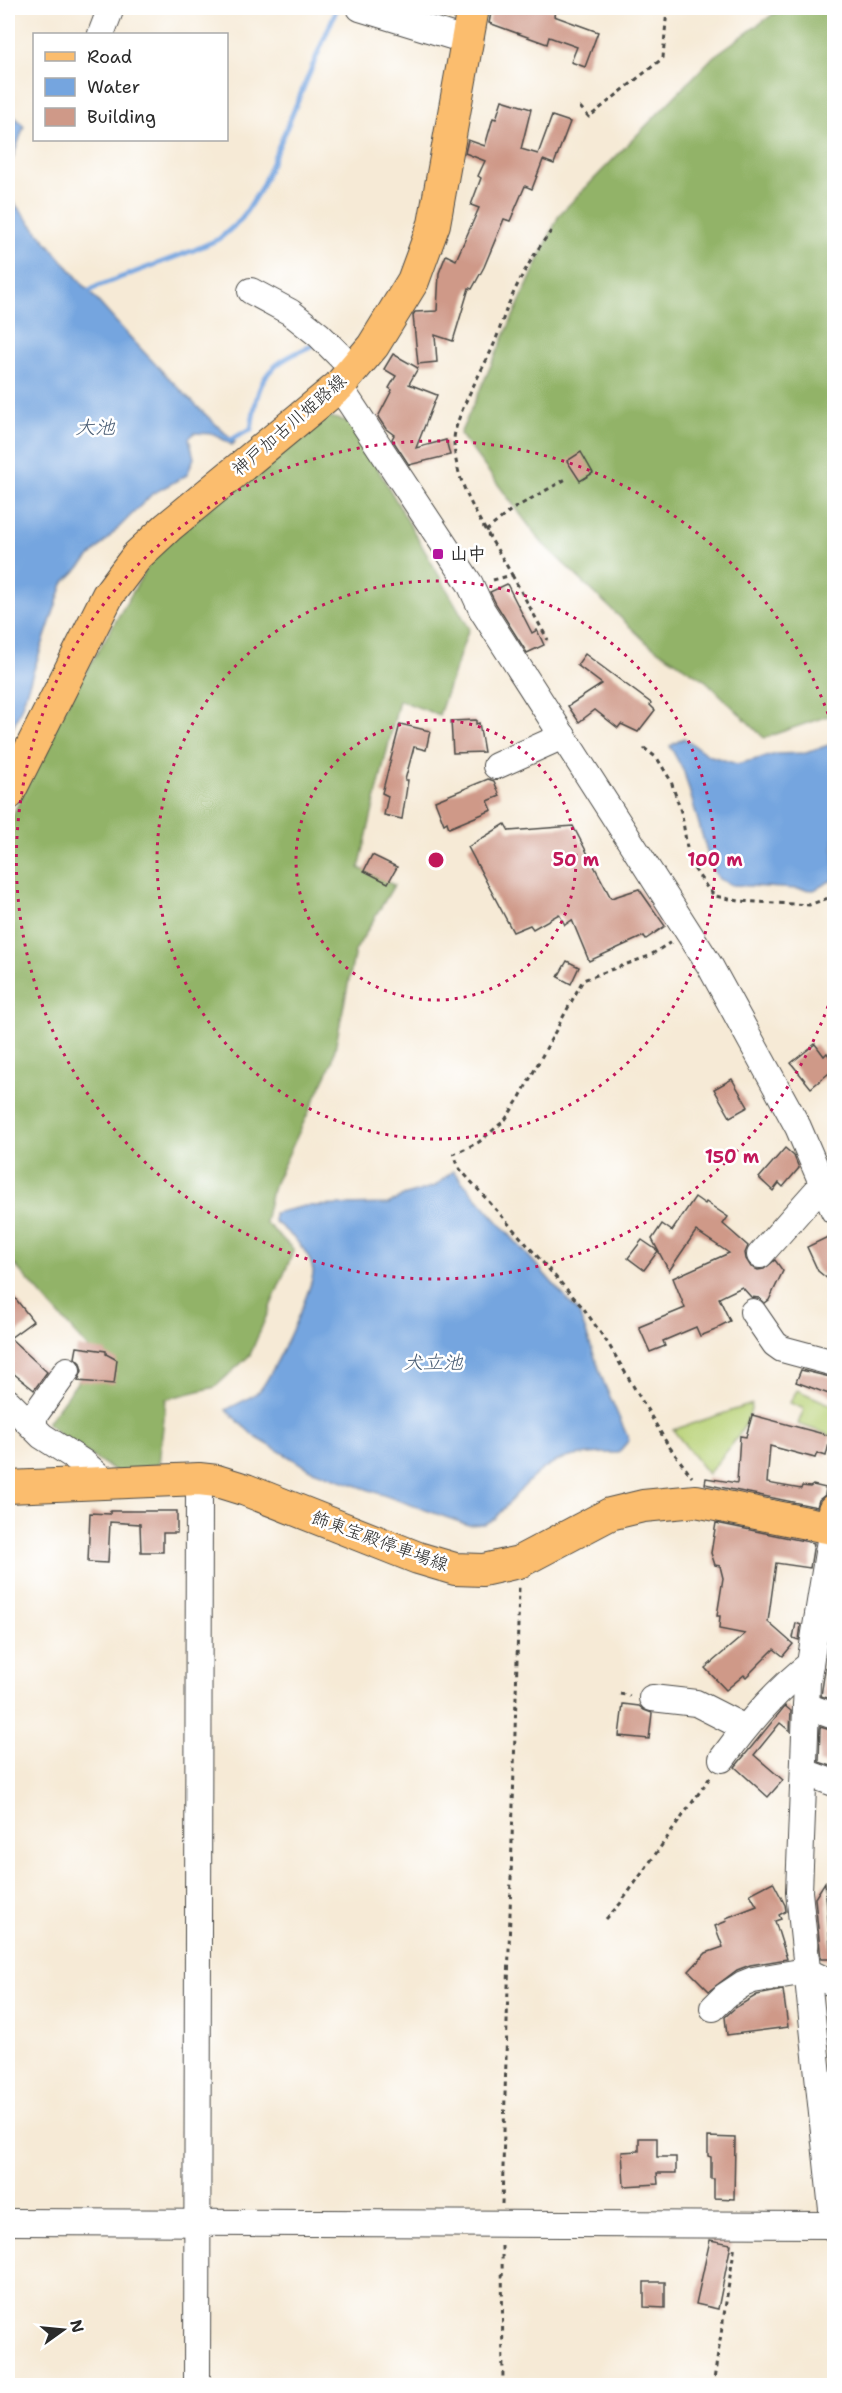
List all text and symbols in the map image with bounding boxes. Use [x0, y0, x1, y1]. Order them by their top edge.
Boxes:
legend [33, 33, 228, 141]
text: Road [87, 45, 132, 69]
text: Water [87, 75, 140, 99]
text: Building [87, 105, 156, 129]
street label: 神戸加古川姫路線 [227, 369, 351, 481]
water label: 大池 [75, 414, 116, 440]
place label: 山中 [450, 542, 486, 566]
marker: 山中 [431, 547, 445, 561]
text: 50 m [553, 848, 600, 872]
text: 100 m [687, 848, 743, 872]
centre of rings [426, 850, 446, 870]
text: 150 m [705, 1145, 760, 1169]
water label: 犬立池 [403, 1349, 464, 1375]
street label: 飾東宝殿停車場線 [308, 1505, 452, 1577]
north arrow [33, 2300, 93, 2360]
text: N [65, 2317, 89, 2335]

